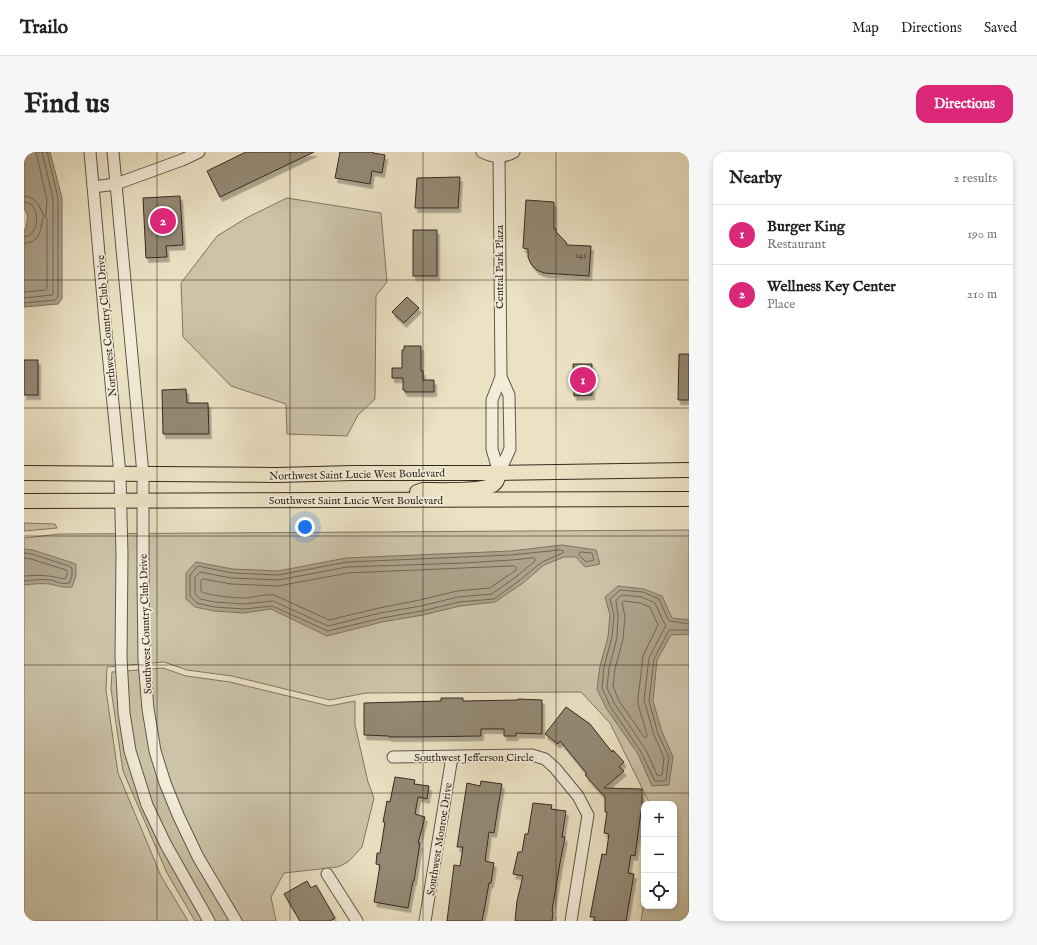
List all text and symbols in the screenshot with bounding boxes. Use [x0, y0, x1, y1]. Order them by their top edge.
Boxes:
text: Trailo [20, 16, 68, 40]
text: Map [852, 19, 879, 37]
text: Directions [901, 19, 962, 37]
text: Saved [984, 19, 1017, 37]
button: Directions [916, 85, 1013, 123]
text: Find us [24, 87, 110, 122]
text: Nearby [729, 168, 782, 189]
text: 2 results [953, 170, 997, 187]
pin: 2 [150, 206, 176, 236]
text: Burger King [767, 217, 845, 236]
street label: Central Park Plaza [493, 225, 507, 309]
text: 1 [740, 226, 744, 243]
text: 190 m [967, 226, 997, 243]
text: Restaurant [767, 236, 826, 253]
house number: 145 [576, 250, 587, 261]
street label: Northwest Country Club Drive [94, 254, 120, 397]
text: Wellness Key Center [767, 277, 896, 296]
text: 2 [739, 286, 745, 303]
text: 210 m [967, 286, 997, 303]
text: Place [767, 296, 795, 313]
pin: 1 [570, 365, 596, 395]
street label: Northwest Saint Lucie West Boulevard [269, 466, 445, 484]
street label: Southwest Saint Lucie West Boulevard [269, 494, 443, 508]
your location [295, 517, 315, 537]
street label: Southwest Country Club Drive [137, 554, 155, 694]
street label: Southwest Jefferson Circle [414, 751, 534, 765]
street label: Southwest Monroe Drive [424, 782, 456, 897]
map controls [641, 801, 677, 909]
button: + [641, 801, 677, 837]
button: − [641, 837, 677, 873]
button: locate [641, 873, 677, 909]

